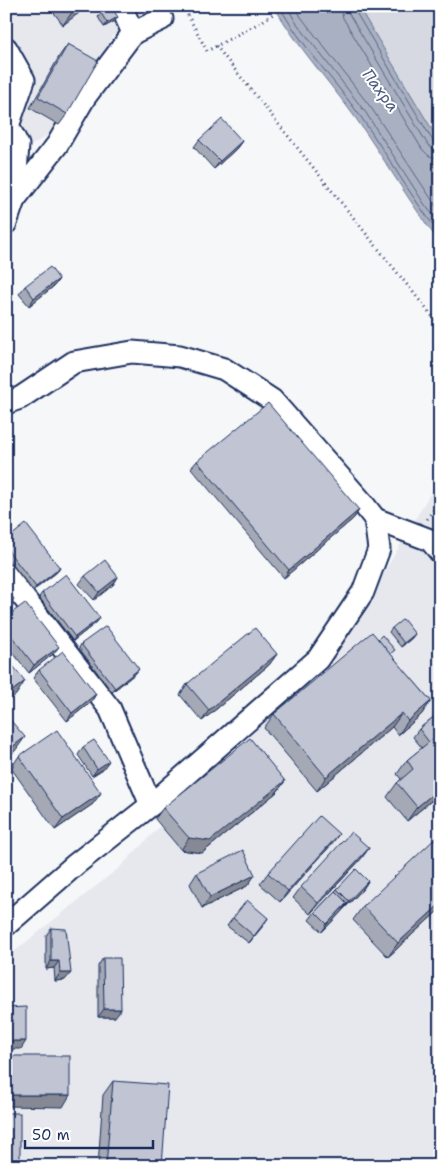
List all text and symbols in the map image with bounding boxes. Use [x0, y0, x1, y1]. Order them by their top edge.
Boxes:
water label: Пахра [358, 65, 404, 116]
scale bar [25, 1117, 152, 1149]
text: 50 m [32, 1125, 70, 1145]

